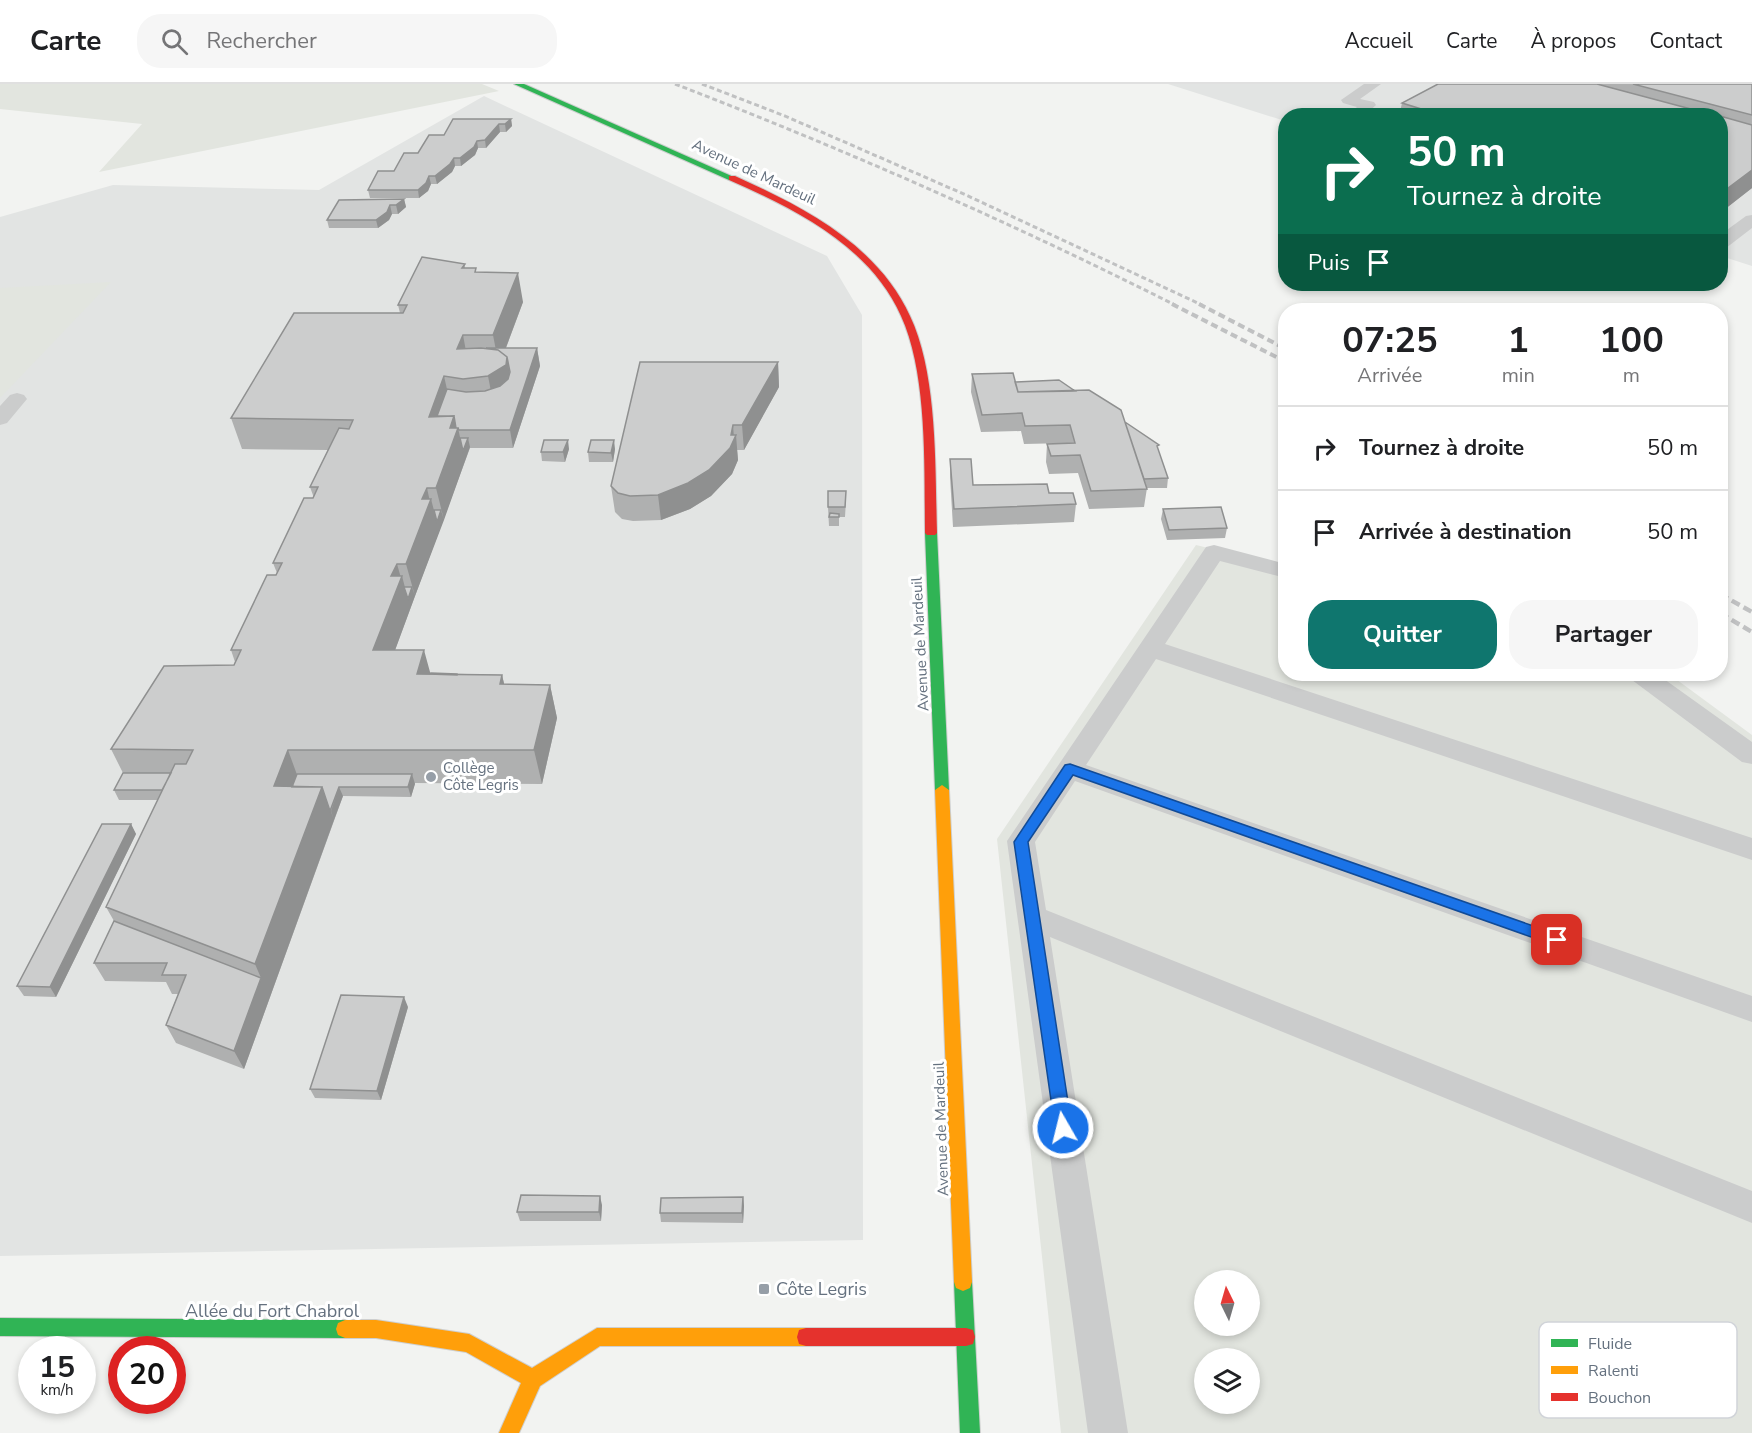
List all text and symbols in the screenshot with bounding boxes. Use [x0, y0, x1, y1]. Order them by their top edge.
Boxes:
search box [137, 14, 557, 68]
text: Carte [30, 22, 101, 60]
icon: search [158, 25, 191, 58]
text: Rechercher [206, 26, 317, 56]
text: Accueil [1344, 27, 1413, 55]
text: Carte [1446, 27, 1497, 55]
text: À propos [1530, 27, 1616, 55]
text: Contact [1649, 27, 1722, 55]
text: 50 m [1407, 124, 1506, 181]
icon: right [1308, 132, 1386, 210]
street label: Avenue de Mardeuil [689, 134, 820, 210]
text: Tournez à droite [1407, 178, 1602, 215]
icon: arrive [1362, 246, 1395, 279]
text: Puis [1308, 248, 1350, 278]
text: 07:25 [1342, 316, 1438, 365]
text: 1 [1507, 316, 1529, 365]
text: 100 [1599, 316, 1664, 365]
text: Arrivée [1357, 362, 1422, 389]
text: min [1502, 362, 1535, 389]
text: m [1623, 362, 1640, 389]
icon: right [1308, 432, 1341, 465]
text: Tournez à droite [1359, 433, 1524, 463]
text: 50 m [1647, 433, 1698, 463]
icon: arrive [1308, 516, 1341, 549]
text: Arrivée à destination [1359, 517, 1572, 547]
text: 50 m [1647, 517, 1698, 547]
street label: Avenue de Mardeuil [906, 576, 934, 712]
button: Quitter [1308, 600, 1497, 669]
button: Partager [1509, 600, 1698, 669]
place label: Collège Côte Legris [443, 758, 519, 795]
marker: Collège Côte Legris [424, 770, 438, 784]
pin [1531, 914, 1582, 965]
icon: arrive [1540, 923, 1573, 956]
street label: Avenue de Mardeuil [929, 1061, 953, 1197]
position arrow [1031, 1096, 1095, 1160]
north arrow [1194, 1270, 1260, 1336]
map controls [1194, 1270, 1260, 1414]
place label: Côte Legris [776, 1277, 867, 1301]
marker: Côte Legris [757, 1282, 771, 1296]
street label: Allée du Fort Chabrol [185, 1299, 360, 1323]
legend [1539, 1322, 1737, 1418]
text: Fluide [1588, 1333, 1632, 1355]
speed limit sign: 20 [108, 1336, 186, 1414]
text: 15 [39, 1347, 75, 1388]
button: layers [1194, 1348, 1260, 1414]
text: Ralenti [1588, 1360, 1639, 1382]
text: km/h [40, 1380, 74, 1400]
text: Bouchon [1588, 1387, 1651, 1409]

